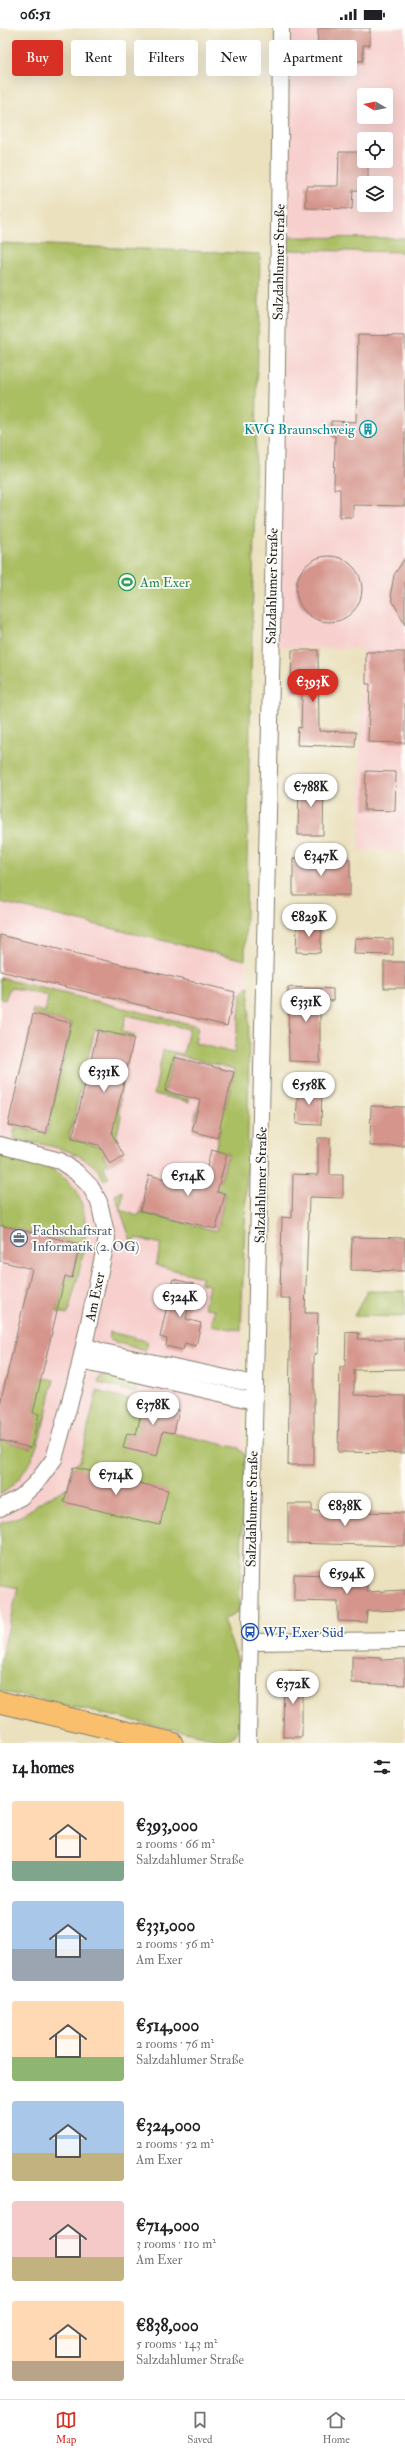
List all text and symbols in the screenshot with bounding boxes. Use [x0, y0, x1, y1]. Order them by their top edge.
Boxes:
text: 06:51 [20, 5, 51, 24]
chip: Buy [12, 40, 63, 76]
chip: Rent [71, 40, 126, 76]
chip: Filters [134, 40, 198, 76]
chip: New [206, 40, 261, 76]
chip: Apartment [269, 40, 357, 76]
north arrow [357, 88, 393, 124]
map controls [357, 88, 393, 212]
button: locate [357, 132, 393, 168]
button: layers [357, 176, 393, 212]
street label: Salzdahlumer Straße [269, 204, 289, 320]
building icon: KVG Braunschweig [358, 419, 378, 439]
place label: KVG Braunschweig [244, 421, 356, 438]
street label: Salzdahlumer Straße [262, 528, 282, 644]
sports icon: Am Exer [117, 572, 137, 592]
place label: Am Exer [139, 574, 191, 591]
pin: €393K [285, 669, 341, 703]
text: €393K [296, 674, 330, 690]
pin: €788K [283, 774, 339, 808]
text: €788K [294, 779, 328, 795]
pin: €347K [293, 843, 349, 877]
text: €347K [304, 848, 338, 864]
pin: €829K [281, 904, 337, 938]
text: €829K [291, 909, 327, 925]
pin: €331K [278, 989, 334, 1023]
text: €331K [290, 994, 322, 1010]
pin: €331K [76, 1059, 132, 1093]
text: €331K [88, 1064, 120, 1080]
pin: €558K [281, 1072, 337, 1106]
text: €558K [292, 1077, 326, 1093]
street label: Salzdahlumer Straße [251, 1127, 271, 1243]
pin: €514K [160, 1163, 216, 1197]
text: €514K [171, 1168, 205, 1184]
place label: Fachschaftsrat Informatik (2. OG) [32, 1222, 139, 1255]
office icon: Fachschaftsrat Informatik (2. OG) [9, 1228, 29, 1248]
street label: Am Exer [81, 1270, 109, 1324]
pin: €324K [152, 1284, 208, 1318]
text: €324K [162, 1289, 198, 1305]
pin: €378K [125, 1392, 181, 1426]
text: €378K [136, 1397, 170, 1413]
street label: Salzdahlumer Straße [242, 1451, 262, 1567]
pin: €714K [88, 1462, 144, 1496]
text: €714K [99, 1467, 133, 1483]
pin: €838K [317, 1493, 373, 1527]
text: €838K [328, 1498, 362, 1514]
pin: €594K [319, 1561, 375, 1595]
text: €594K [329, 1566, 365, 1582]
bus stop icon: WF, Exer Süd [240, 1622, 260, 1642]
place label: WF, Exer Süd [262, 1624, 344, 1641]
pin: €372K [265, 1671, 321, 1705]
text: €372K [276, 1676, 310, 1692]
icon: filters [371, 1756, 393, 1778]
text: 14 homes [12, 1757, 74, 1778]
text: €393,000 [136, 1815, 198, 1836]
icon: home [44, 1817, 92, 1865]
text: 2 rooms · 66 m² [136, 1836, 215, 1852]
text: Salzdahlumer Straße [136, 1852, 244, 1868]
text: €331,000 [136, 1915, 195, 1936]
icon: home [44, 1917, 92, 1965]
text: 2 rooms · 56 m² [136, 1936, 214, 1952]
text: Am Exer [136, 1952, 182, 1968]
text: €514,000 [136, 2015, 199, 2036]
icon: home [44, 2017, 92, 2065]
text: 2 rooms · 76 m² [136, 2036, 214, 2052]
text: Salzdahlumer Straße [136, 2052, 244, 2068]
text: €324,000 [136, 2115, 201, 2136]
icon: home [44, 2117, 92, 2165]
text: 2 rooms · 52 m² [136, 2136, 214, 2152]
text: Am Exer [136, 2152, 182, 2168]
text: €714,000 [136, 2215, 200, 2236]
icon: home [44, 2217, 92, 2265]
text: 3 rooms · 110 m² [136, 2236, 216, 2252]
text: Am Exer [136, 2252, 182, 2268]
text: €838,000 [136, 2315, 199, 2336]
icon: home [44, 2317, 92, 2365]
text: 5 rooms · 143 m² [136, 2336, 217, 2352]
text: Salzdahlumer Straße [136, 2352, 244, 2368]
tab: Map [55, 2409, 77, 2446]
tab: Saved [187, 2409, 212, 2446]
tab: Home [323, 2409, 350, 2446]

